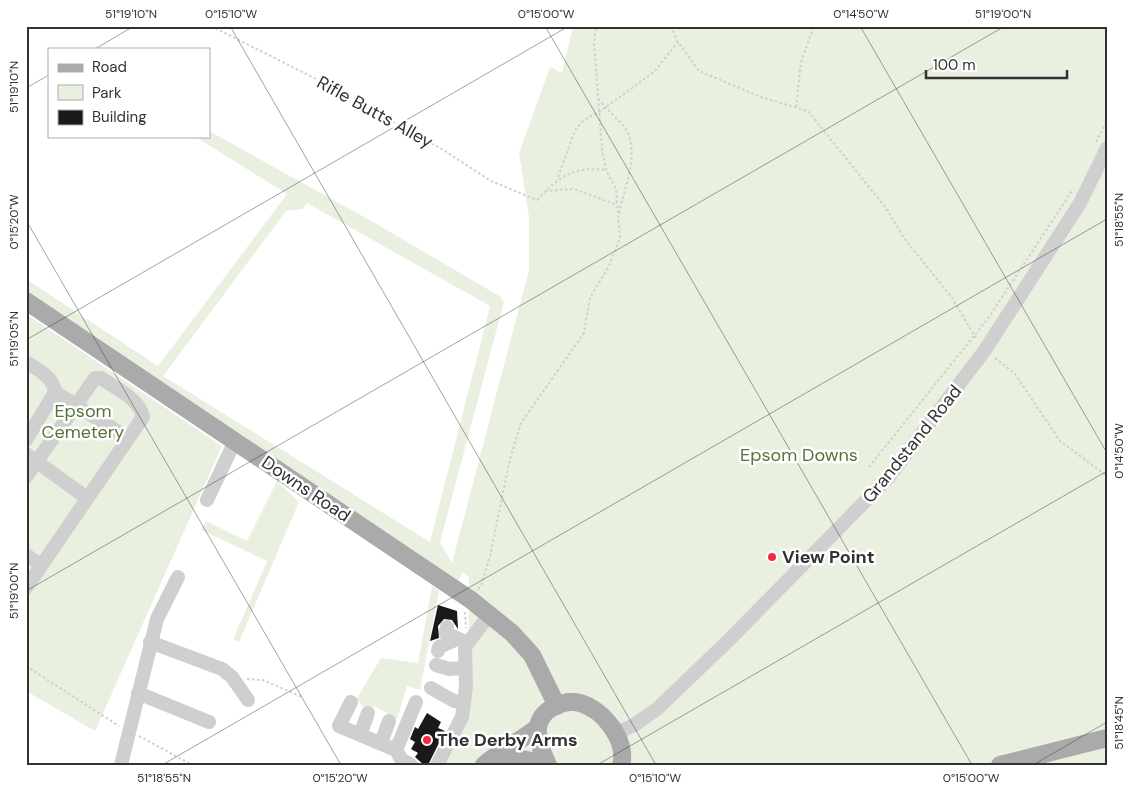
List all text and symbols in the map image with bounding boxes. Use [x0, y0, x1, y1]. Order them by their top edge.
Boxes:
text: 51°19'10"N [105, 6, 157, 22]
text: 0°15'10"W [205, 6, 257, 22]
text: 0°15'00"W [518, 6, 575, 22]
text: 0°14'50"W [833, 6, 889, 22]
text: 51°19'00"N [975, 6, 1031, 22]
legend [48, 48, 210, 138]
scale bar [926, 48, 1067, 80]
text: 100 m [933, 55, 976, 75]
text: Road [92, 57, 127, 77]
text: 51°19'10"N [6, 61, 22, 113]
street label: Rifle Butts Alley [313, 70, 437, 154]
text: Park [92, 83, 122, 103]
text: Building [92, 107, 147, 127]
text: 51°18'55"N [1111, 193, 1127, 247]
text: 0°15'20"W [6, 194, 22, 250]
text: 51°19'05"N [6, 311, 22, 367]
street label: Grandstand Road [857, 380, 967, 508]
park label: Epsom Cemetery [42, 399, 124, 444]
text: 0°14'50"W [1111, 423, 1127, 479]
park label: Epsom Downs [740, 443, 858, 467]
street label: Downs Road [257, 450, 355, 528]
place label: View Point [782, 545, 875, 569]
marker: View Point [766, 551, 778, 563]
text: 51°19'00"N [6, 563, 22, 619]
text: 51°18'45"N [1111, 696, 1127, 750]
place label: The Derby Arms [437, 728, 578, 752]
marker: The Derby Arms [421, 734, 433, 746]
text: 51°18'55"N [137, 770, 191, 786]
text: 0°15'20"W [312, 770, 368, 786]
text: 0°15'10"W [629, 770, 681, 786]
text: 0°15'00"W [943, 770, 1000, 786]

